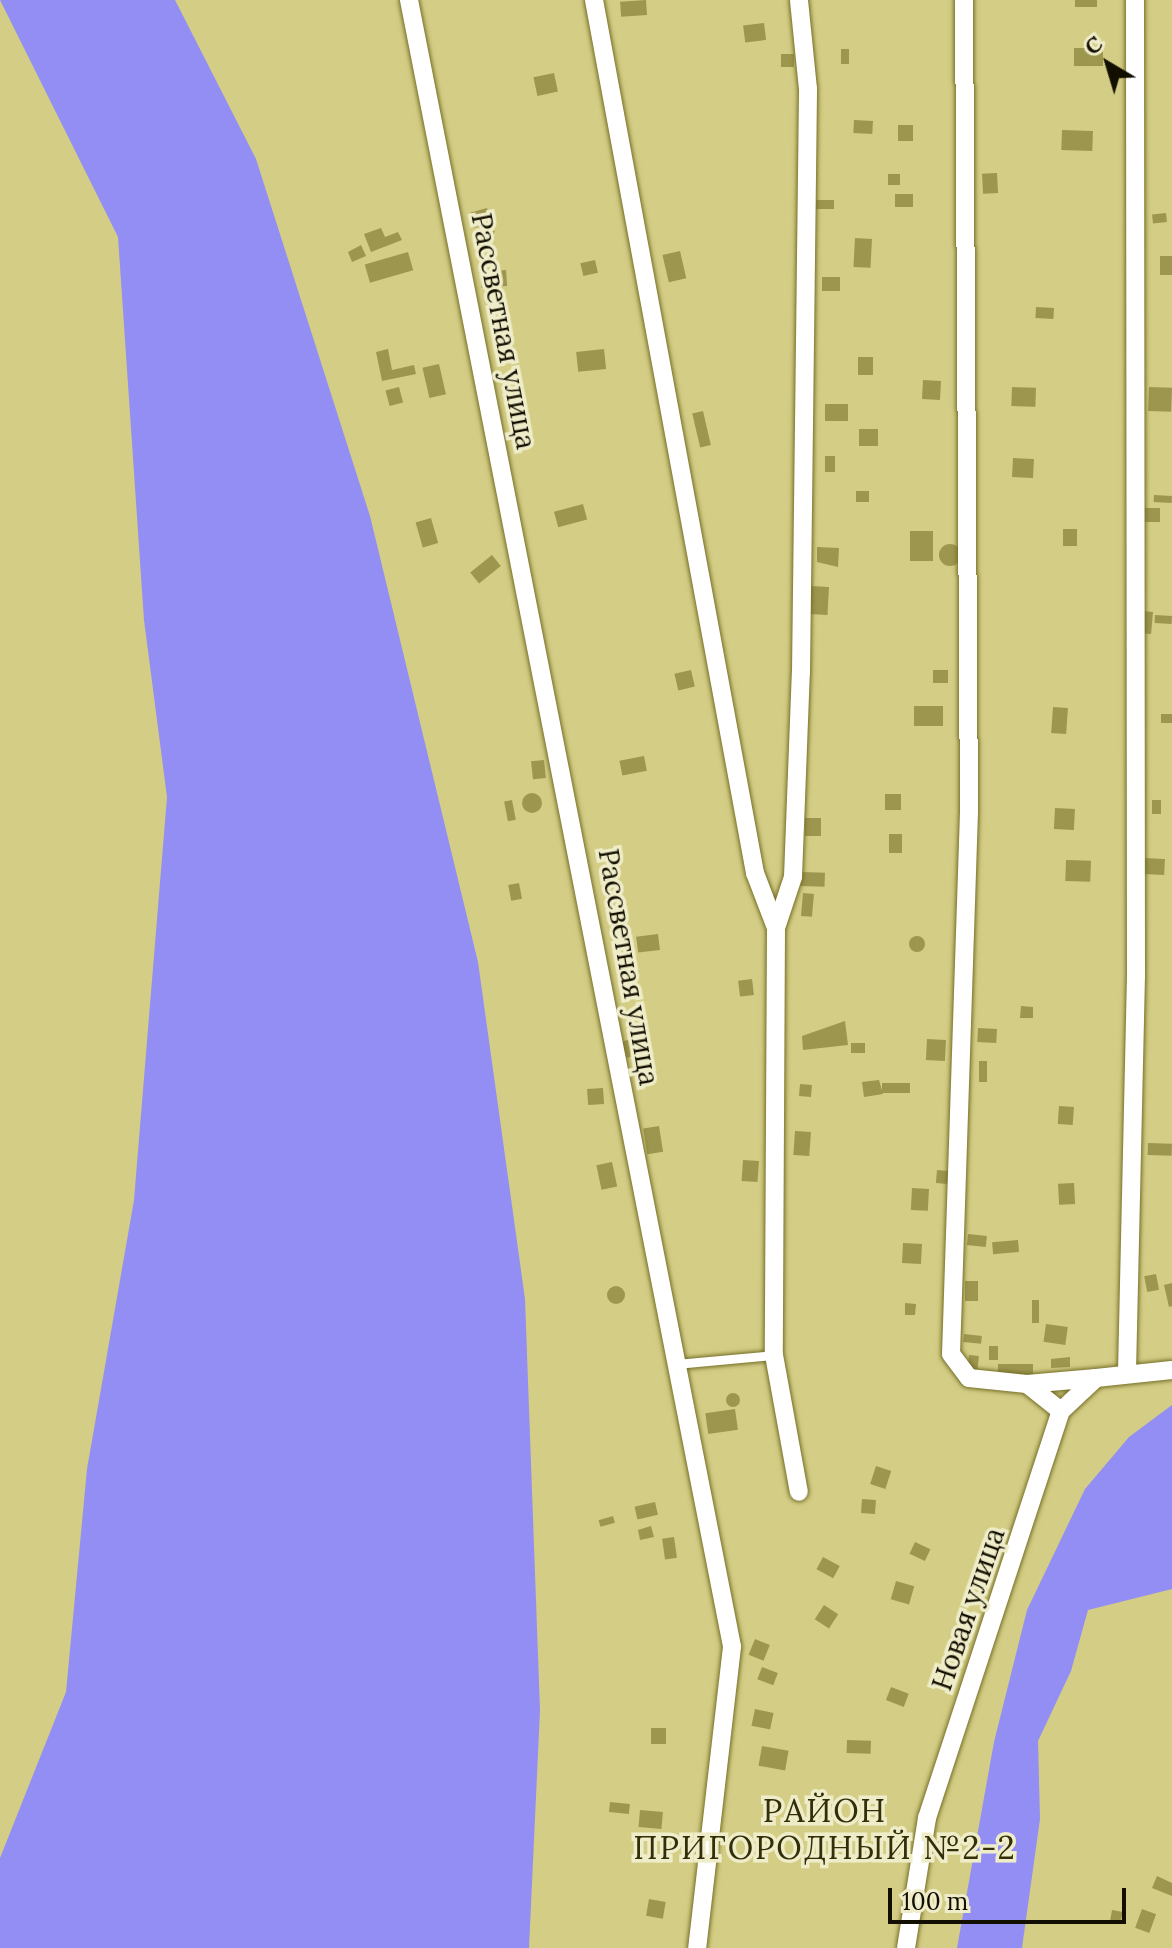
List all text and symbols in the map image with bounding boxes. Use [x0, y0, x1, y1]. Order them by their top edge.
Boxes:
north arrow [1068, 24, 1148, 104]
text: С [1079, 29, 1108, 61]
street label: Рассветная улица [465, 210, 543, 452]
street label: Рассветная улица [592, 846, 666, 1088]
street label: Новая улица [924, 1523, 1012, 1695]
district label: РАЙОН ПРИГОРОДНЫЙ №2-2 [633, 1793, 1017, 1868]
scale bar [892, 1872, 1130, 1922]
text: 100 m [902, 1886, 968, 1917]

